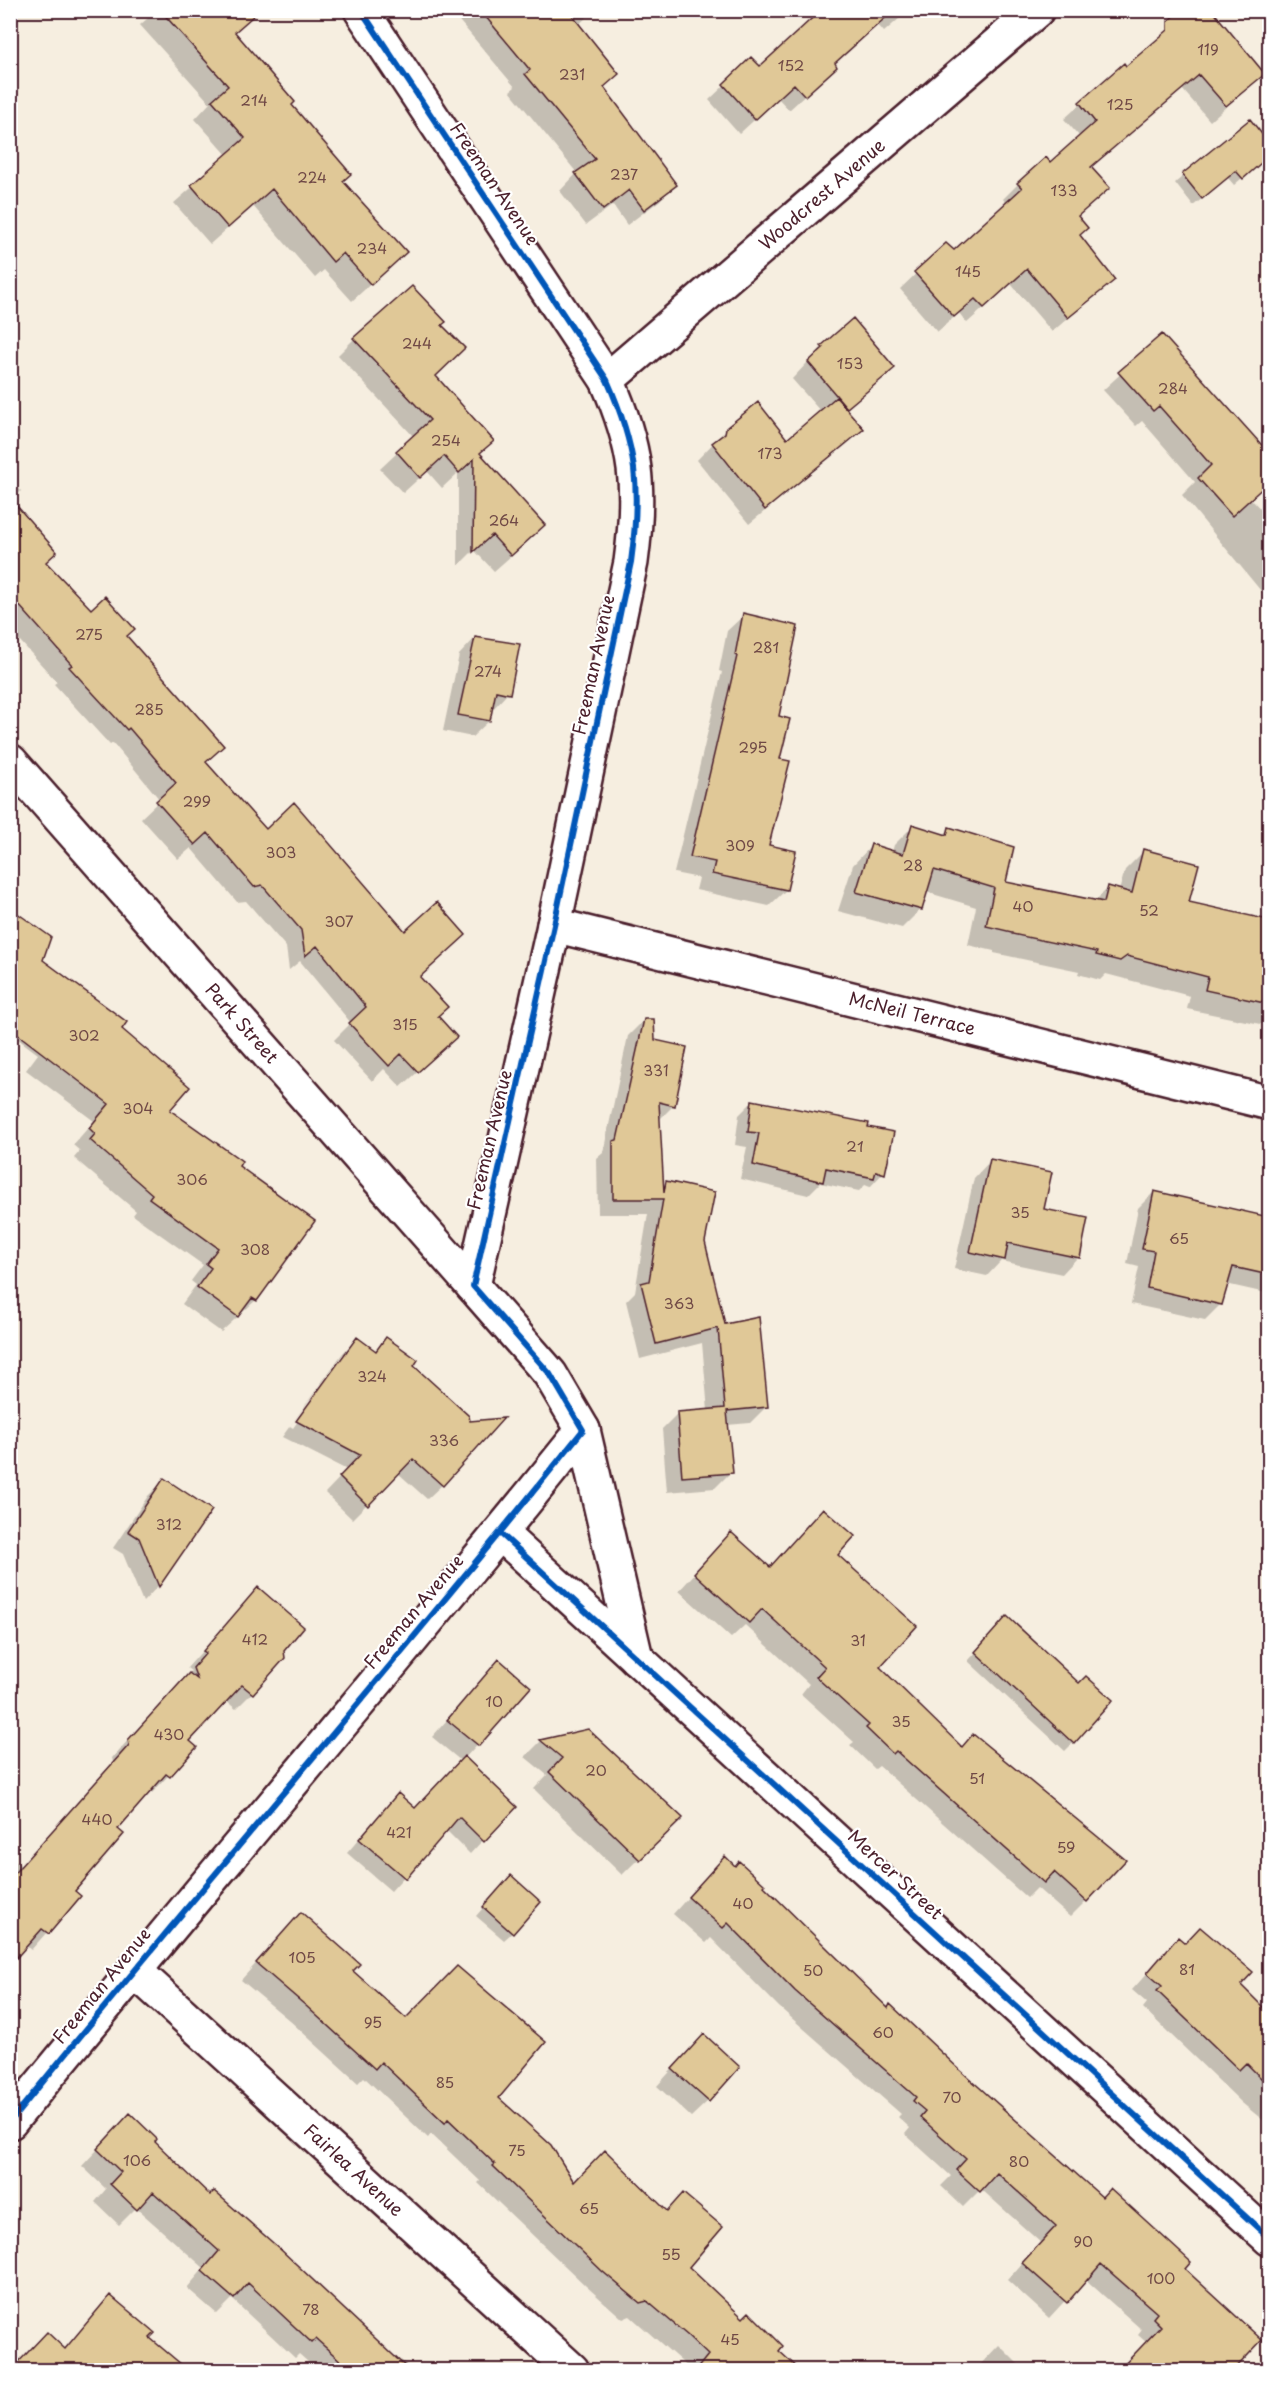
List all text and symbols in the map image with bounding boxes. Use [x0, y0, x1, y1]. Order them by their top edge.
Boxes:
house number: 119 [1197, 37, 1219, 60]
house number: 152 [778, 53, 804, 76]
house number: 231 [559, 62, 585, 85]
house number: 214 [240, 88, 268, 111]
house number: 125 [1107, 92, 1133, 115]
street label: Freeman Avenue [444, 116, 546, 250]
street label: Woodcrest Avenue [752, 131, 891, 256]
house number: 237 [610, 162, 638, 185]
house number: 224 [297, 165, 327, 188]
house number: 133 [1051, 178, 1077, 201]
house number: 234 [357, 236, 387, 259]
house number: 145 [955, 259, 981, 282]
house number: 244 [402, 331, 432, 354]
house number: 153 [837, 351, 863, 374]
house number: 284 [1158, 376, 1188, 399]
house number: 254 [431, 428, 461, 451]
house number: 173 [758, 441, 783, 464]
house number: 264 [489, 508, 519, 531]
street label: Freeman Avenue [564, 592, 621, 737]
house number: 275 [75, 622, 103, 645]
house number: 281 [753, 635, 779, 658]
house number: 274 [474, 659, 502, 682]
house number: 285 [134, 697, 164, 720]
house number: 295 [739, 735, 767, 758]
house number: 299 [183, 789, 211, 812]
house number: 309 [725, 833, 755, 856]
house number: 303 [266, 840, 296, 863]
house number: 28 [903, 853, 923, 876]
house number: 40 [1013, 894, 1033, 917]
house number: 52 [1139, 898, 1159, 921]
house number: 307 [325, 909, 354, 932]
street label: Park Street [200, 976, 286, 1069]
street label: McNeil Terrace [846, 984, 979, 1041]
house number: 315 [392, 1012, 418, 1035]
house number: 302 [68, 1023, 100, 1046]
house number: 331 [643, 1058, 669, 1081]
street label: Freeman Avenue [459, 1067, 518, 1212]
house number: 304 [123, 1096, 153, 1119]
house number: 21 [846, 1134, 864, 1157]
house number: 306 [176, 1167, 208, 1190]
house number: 35 [1010, 1200, 1030, 1223]
house number: 65 [1169, 1226, 1189, 1249]
house number: 308 [240, 1237, 270, 1260]
house number: 363 [664, 1291, 694, 1314]
house number: 324 [357, 1364, 387, 1387]
house number: 336 [429, 1428, 459, 1451]
house number: 312 [156, 1512, 182, 1535]
street label: Freeman Avenue [357, 1548, 469, 1674]
house number: 412 [242, 1627, 268, 1650]
house number: 31 [850, 1628, 866, 1651]
house number: 10 [485, 1689, 503, 1712]
house number: 35 [891, 1709, 911, 1732]
house number: 430 [154, 1722, 184, 1745]
house number: 20 [585, 1758, 607, 1781]
house number: 51 [969, 1766, 985, 1789]
house number: 440 [82, 1807, 112, 1830]
house number: 421 [386, 1820, 412, 1843]
street label: Mercer Street [842, 1823, 950, 1925]
house number: 59 [1057, 1835, 1075, 1858]
house number: 40 [733, 1891, 753, 1914]
street label: Freeman Avenue [45, 1921, 156, 2049]
house number: 105 [288, 1945, 316, 1968]
house number: 81 [1179, 1957, 1195, 1980]
house number: 50 [803, 1958, 823, 1981]
house number: 95 [364, 2010, 382, 2033]
house number: 60 [872, 2020, 894, 2043]
house number: 85 [436, 2070, 454, 2093]
house number: 70 [942, 2085, 962, 2108]
street label: Fairlea Avenue [298, 2116, 410, 2222]
house number: 75 [508, 2138, 526, 2161]
house number: 106 [123, 2148, 151, 2171]
house number: 80 [1009, 2149, 1029, 2172]
house number: 65 [579, 2196, 599, 2219]
house number: 90 [1073, 2229, 1093, 2252]
house number: 55 [661, 2242, 681, 2265]
house number: 100 [1147, 2266, 1175, 2289]
house number: 78 [302, 2297, 320, 2320]
house number: 45 [720, 2327, 740, 2350]

